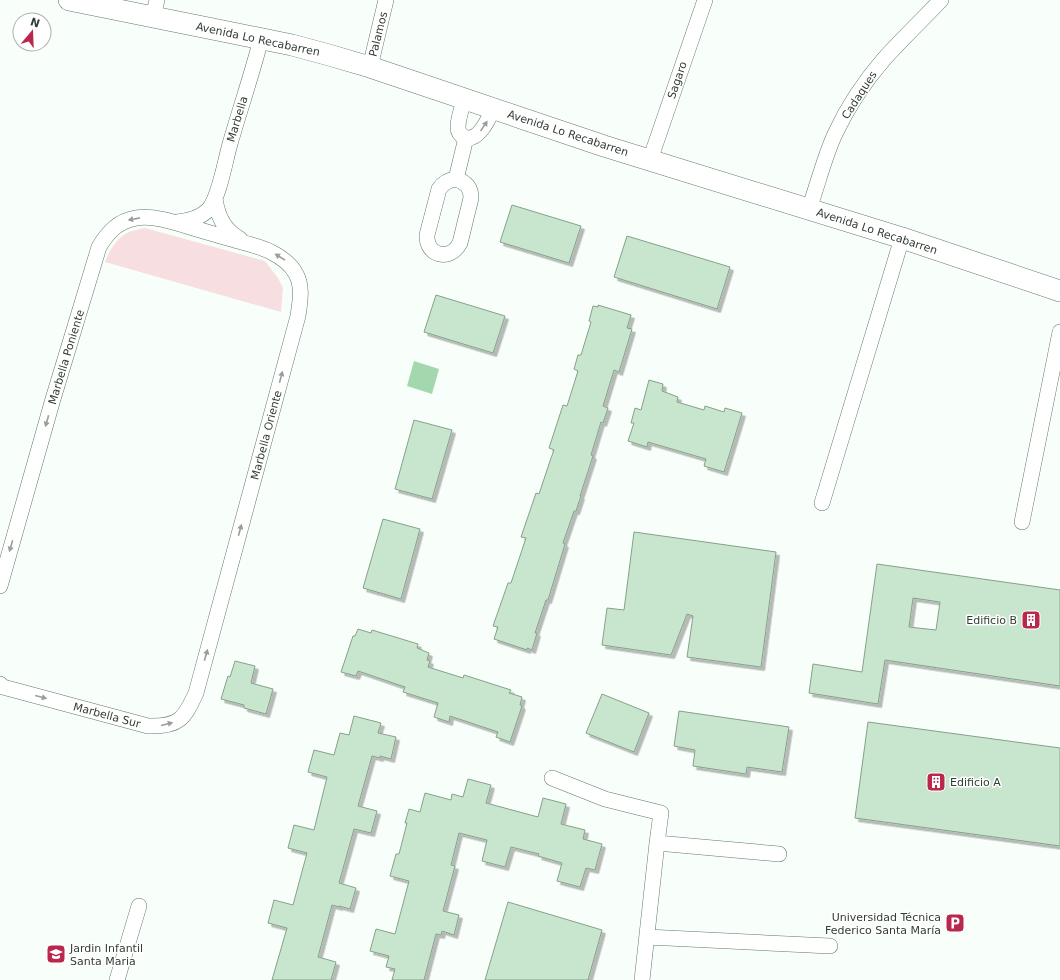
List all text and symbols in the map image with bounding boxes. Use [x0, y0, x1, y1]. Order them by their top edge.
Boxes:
street label: Palamos [367, 10, 390, 58]
north arrow [12, 12, 52, 52]
text: N [29, 15, 42, 31]
street label: Avenida Lo Recabarren [195, 20, 321, 59]
street label: Sagaro [665, 60, 690, 100]
street label: Cadaques [839, 69, 880, 122]
street label: Marbella [224, 95, 251, 144]
street label: Avenida Lo Recabarren [506, 108, 630, 159]
one-way arrow [480, 120, 488, 131]
street label: Avenida Lo Recabarren [815, 206, 939, 257]
one-way arrow [128, 216, 140, 222]
one-way arrow [274, 254, 286, 261]
street label: Marbella Poniente [46, 308, 87, 406]
one-way arrow [279, 371, 285, 383]
street label: Marbella Oriente [248, 389, 285, 481]
one-way arrow [44, 415, 50, 427]
one-way arrow [238, 524, 244, 536]
one-way arrow [8, 540, 14, 552]
building icon: Edificio B [1020, 609, 1042, 631]
place label: Edificio B [966, 614, 1017, 627]
one-way arrow [203, 649, 209, 661]
one-way arrow [35, 694, 47, 700]
street label: Marbella Sur [72, 700, 142, 731]
one-way arrow [161, 721, 173, 727]
building icon: Edificio A [925, 771, 947, 793]
place label: Edificio A [950, 776, 1001, 789]
place label: Universidad Técnica Federico Santa María [825, 911, 941, 937]
parking icon: Universidad Técnica Federico Santa María [944, 912, 966, 934]
place label: Jardin Infantil Santa Maria [69, 942, 143, 968]
school or university icon: Jardin Infantil Santa Maria [45, 943, 67, 965]

